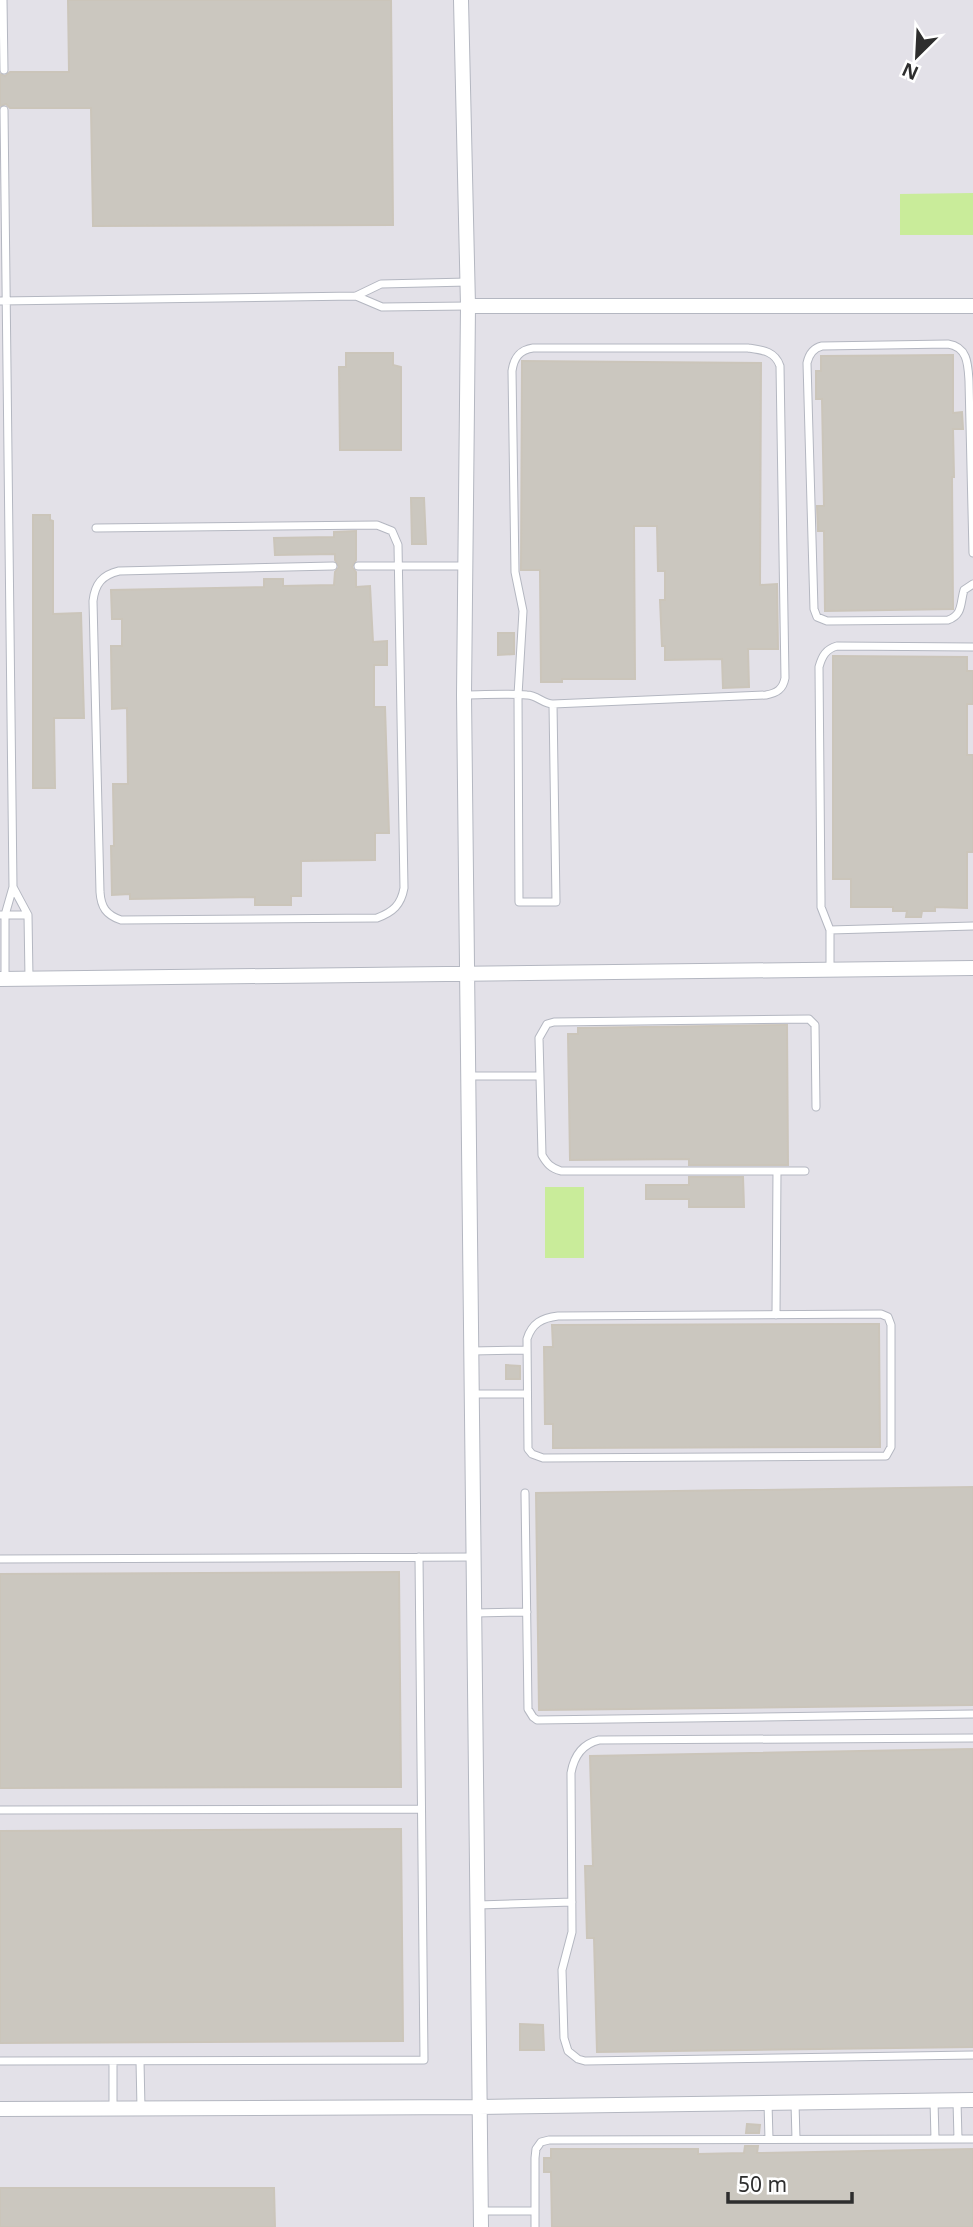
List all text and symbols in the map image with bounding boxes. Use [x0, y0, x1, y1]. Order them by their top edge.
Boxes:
north arrow [882, 21, 952, 91]
text: N [898, 57, 922, 87]
scale bar [728, 2160, 852, 2204]
text: 50 m [738, 2170, 787, 2198]

